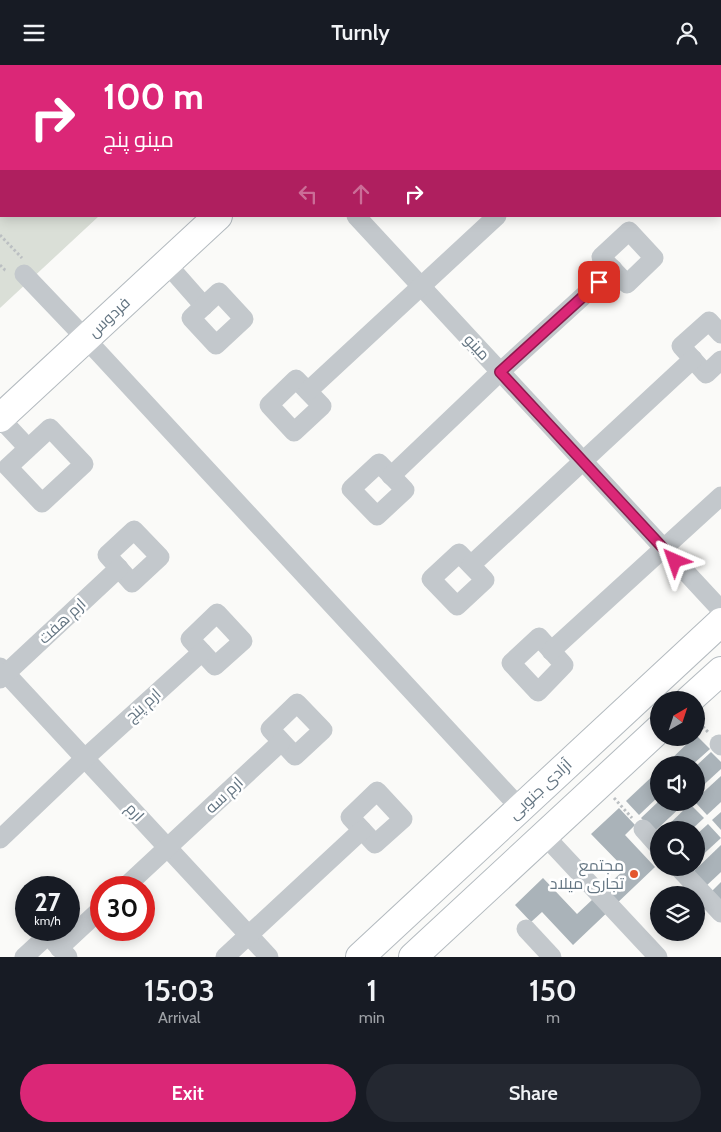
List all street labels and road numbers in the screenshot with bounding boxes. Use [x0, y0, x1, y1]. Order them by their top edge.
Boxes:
street label: فردوس [84, 293, 135, 342]
street label: مینو [460, 330, 494, 364]
street label: ارم هفت [34, 594, 91, 649]
street label: ارم پنج [121, 684, 166, 727]
street label: آزادی جنوبی [504, 754, 577, 824]
street label: ارم سه [201, 773, 248, 819]
street label: ارم [120, 799, 148, 827]

